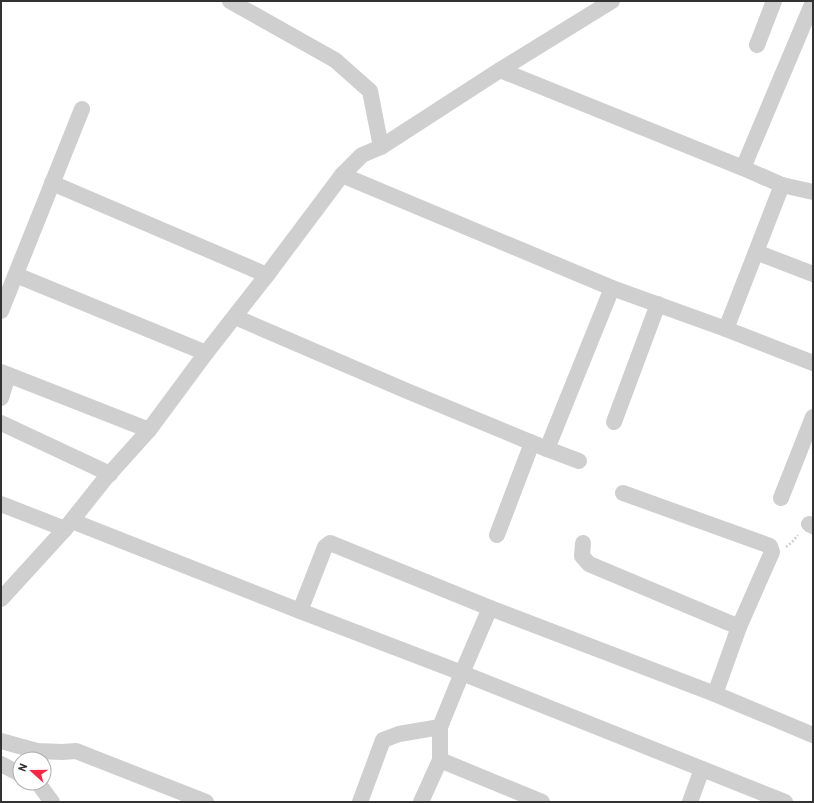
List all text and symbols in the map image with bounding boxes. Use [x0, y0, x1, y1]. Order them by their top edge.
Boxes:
north arrow [12, 751, 52, 791]
text: N [15, 761, 30, 773]

